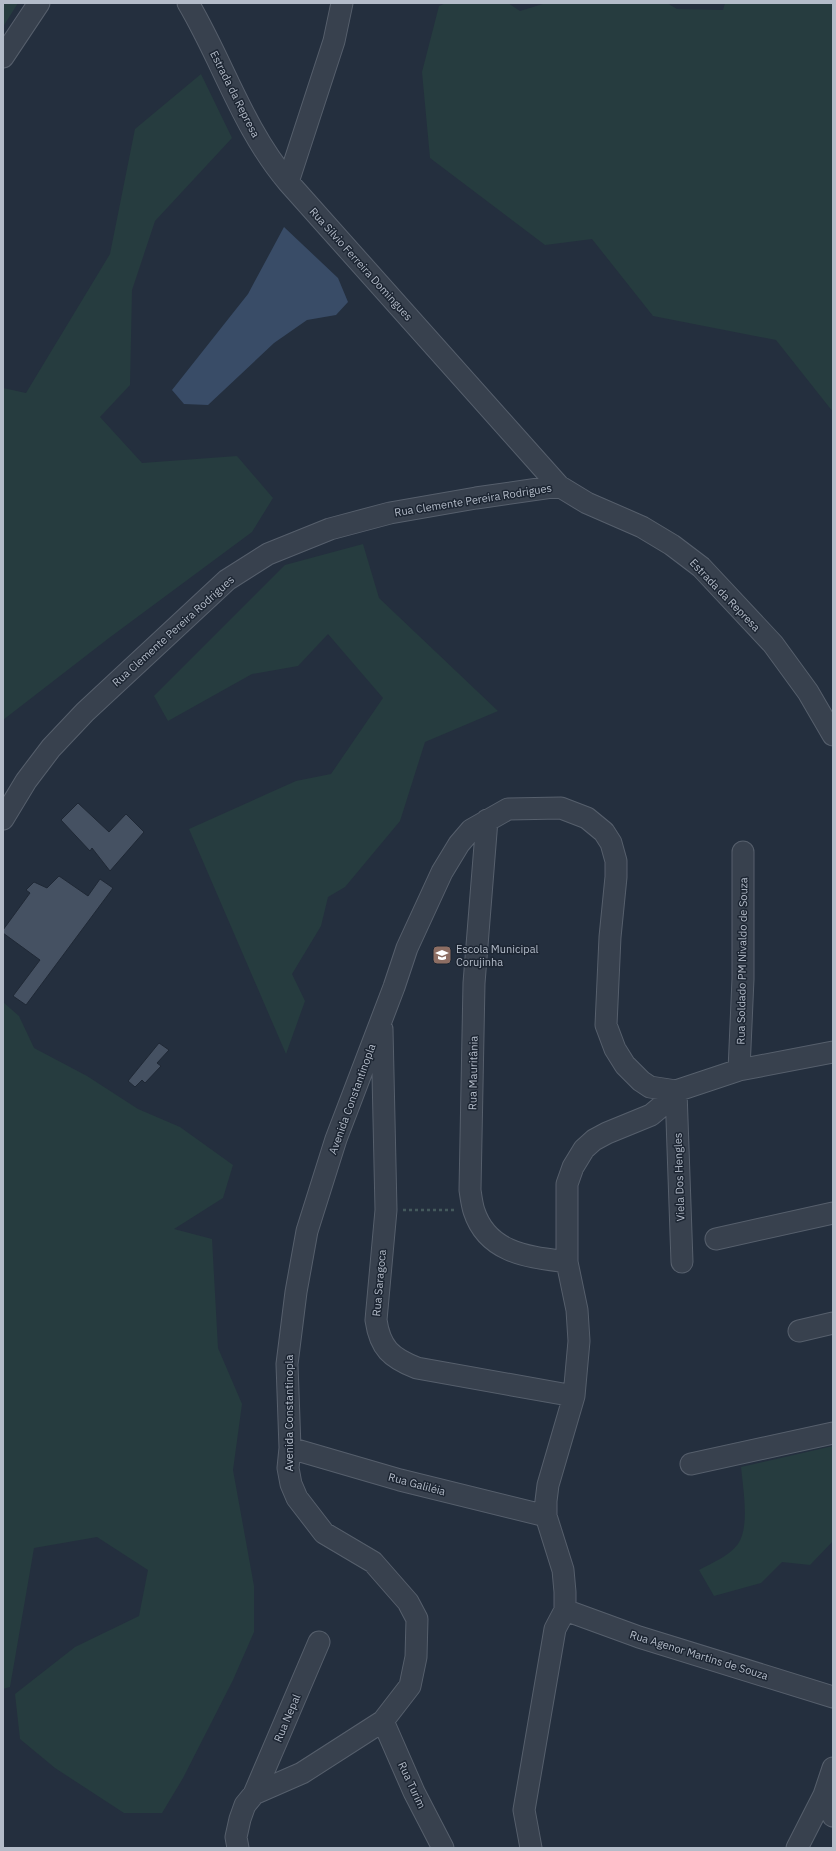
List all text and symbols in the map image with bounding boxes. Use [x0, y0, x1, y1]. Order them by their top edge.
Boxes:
street label: Estrada da Represa [207, 48, 263, 140]
street label: Rua Silvio Ferreira Domingues [306, 205, 416, 323]
street label: Rua Clemente Pereira Rodrigues [393, 481, 553, 519]
street label: Estrada da Represa [687, 556, 763, 634]
street label: Rua Clemente Pereira Rodrigues [109, 573, 237, 689]
street label: Rua Soldado PM Nivaldo de Souza [734, 877, 750, 1045]
place label: Escola Municipal Corujinha [456, 942, 539, 969]
school or university icon: Escola Municipal Corujinha [431, 944, 453, 966]
street label: Rua Mauritânia [465, 1036, 481, 1110]
street label: Avenida Constantinopla [325, 1042, 379, 1156]
street label: Viela Dos Hengles [670, 1132, 688, 1222]
street label: Rua Saragoca [369, 1249, 389, 1317]
street label: Avenida Constantinopla [282, 1354, 296, 1471]
street label: Rua Galiléia [387, 1470, 447, 1498]
street label: Rua Agenor Martins de Souza [628, 1627, 770, 1683]
street label: Rua Nepal [271, 1692, 303, 1744]
street label: Rua Turim [395, 1759, 429, 1811]

